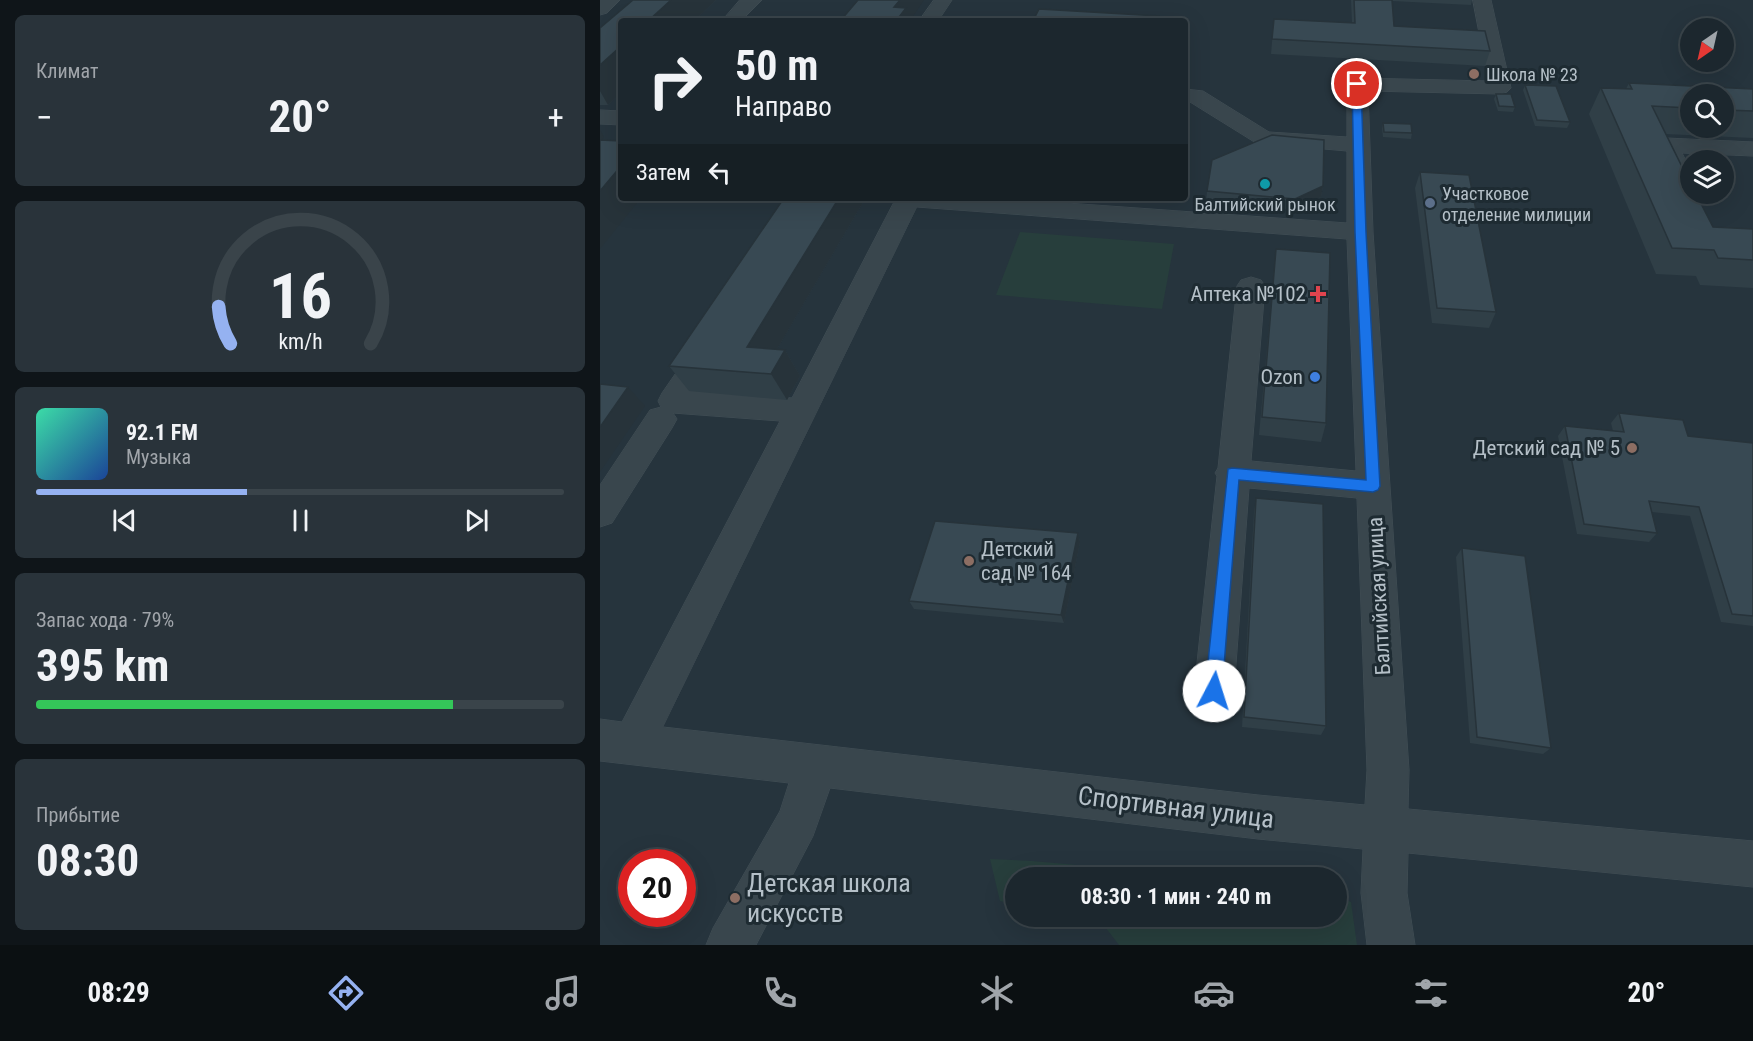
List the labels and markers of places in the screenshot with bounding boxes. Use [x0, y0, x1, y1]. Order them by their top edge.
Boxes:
pin [1331, 58, 1382, 109]
place label: Школа № 23 [1486, 64, 1578, 85]
marker: Школа № 23 [1467, 67, 1481, 81]
marker: Балтийский рынок [1258, 177, 1272, 191]
place label: Участковое отделение милиции [1442, 183, 1591, 225]
place label: Балтийский рынок [1194, 194, 1336, 215]
marker: Участковое отделение милиции [1423, 196, 1437, 210]
place label: Аптека №102 [1191, 282, 1306, 306]
marker: Аптека №102 [1311, 287, 1325, 301]
place label: Ozon [1261, 365, 1303, 389]
marker: Ozon [1308, 370, 1322, 384]
place label: Детский сад № 5 [1473, 436, 1620, 460]
marker: Детский сад № 5 [1625, 441, 1639, 455]
place label: Детский сад № 164 [981, 537, 1071, 585]
marker: Детский сад № 164 [962, 554, 976, 568]
place label: Детская школа искусств [747, 868, 911, 928]
marker: Детская школа искусств [728, 891, 742, 905]

